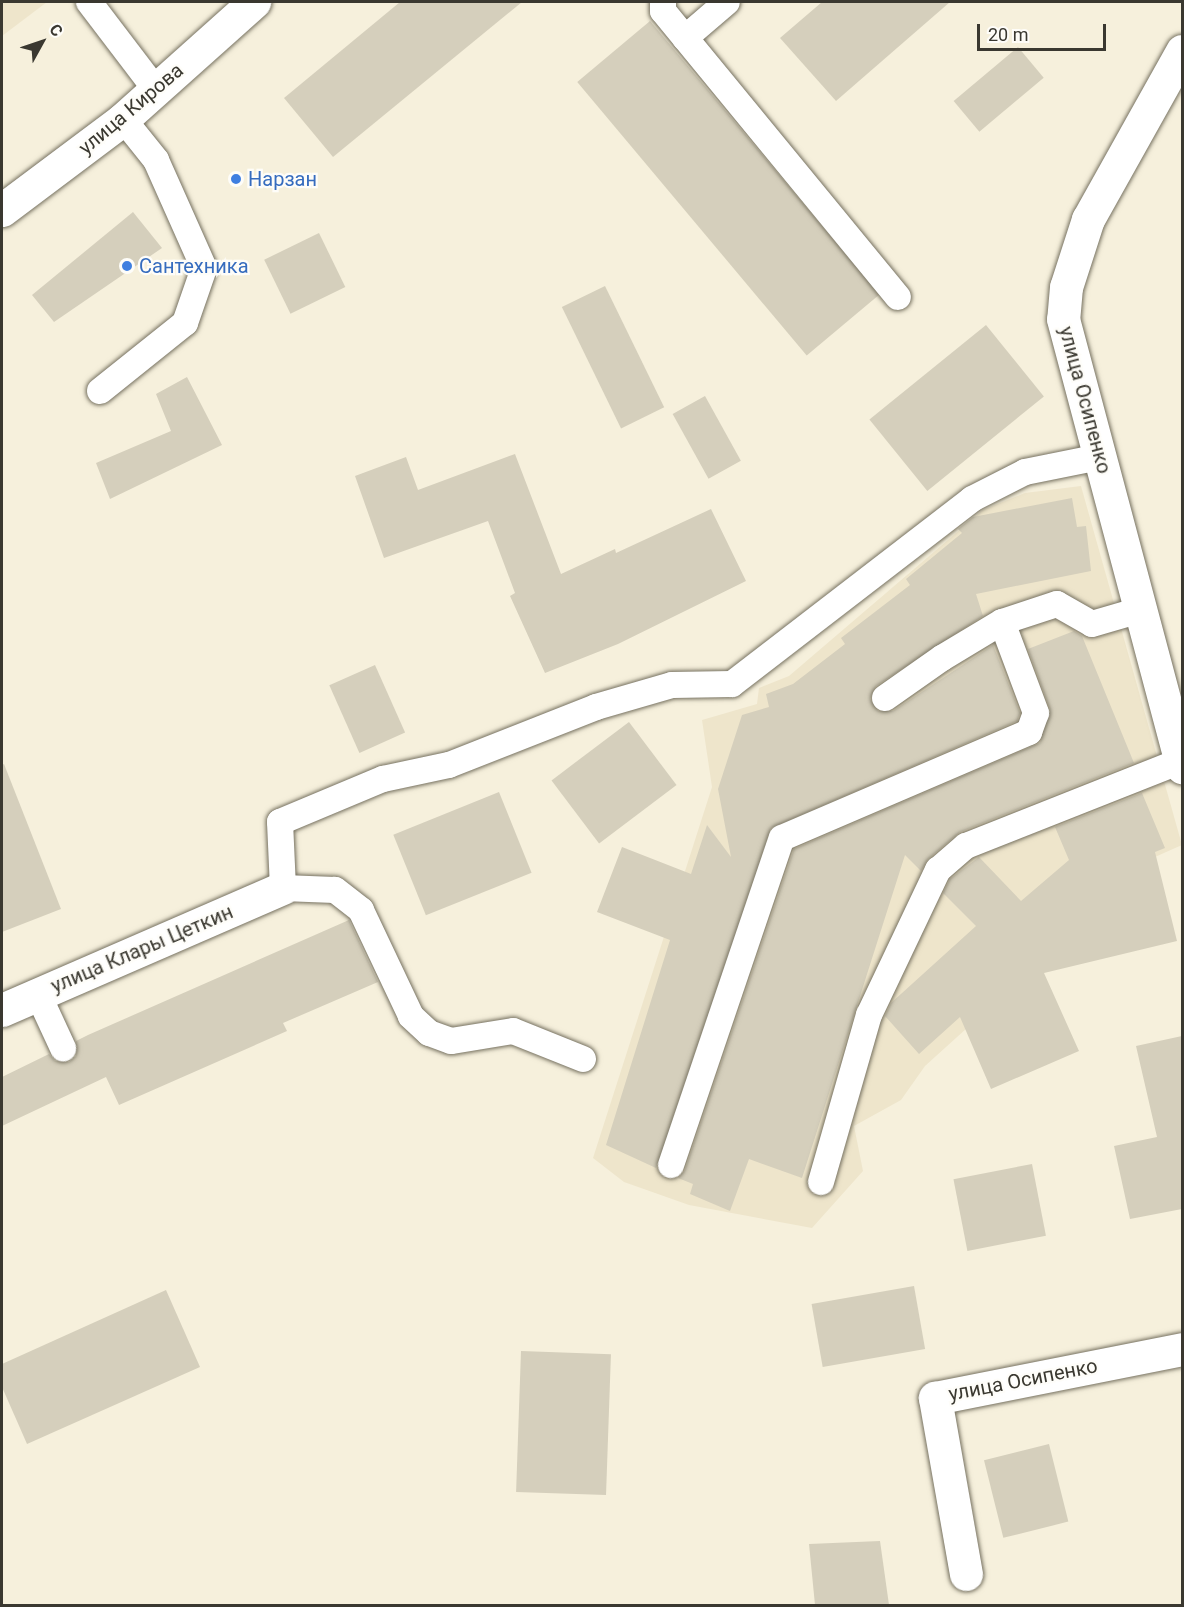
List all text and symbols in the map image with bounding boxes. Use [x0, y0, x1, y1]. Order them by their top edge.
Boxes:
north arrow [12, 12, 72, 72]
scale bar [980, 12, 1109, 50]
text: С [46, 20, 67, 40]
text: 20 m [988, 24, 1028, 45]
street label: улица Кирова [74, 58, 188, 160]
place label: Нарзан [248, 167, 317, 191]
marker: Нарзан [229, 172, 243, 186]
place label: Сантехника [139, 254, 249, 278]
marker: Сантехника [120, 259, 134, 273]
street label: улица Осипенко [1054, 324, 1116, 476]
street label: улица Клары Цеткин [47, 900, 237, 998]
street label: улица Осипенко [946, 1354, 1100, 1406]

